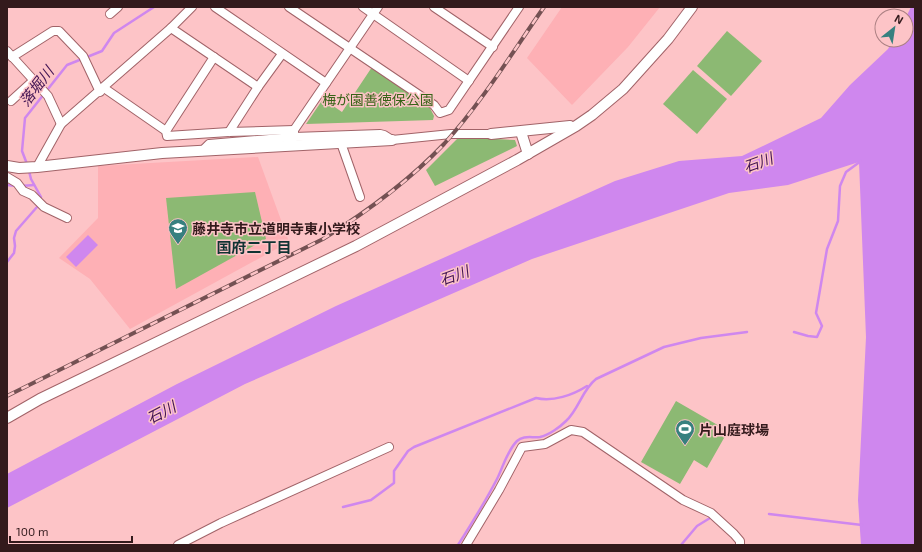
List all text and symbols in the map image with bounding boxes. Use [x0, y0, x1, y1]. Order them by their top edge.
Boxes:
north arrow [874, 8, 914, 48]
text: N [893, 11, 906, 27]
water label: 落堀川 [15, 61, 58, 109]
park label: 梅が園善徳保公園 [322, 91, 434, 108]
water label: 石川 [741, 148, 777, 176]
school or university icon: 藤井寺市立道明寺東小学校 [167, 217, 189, 245]
place label: 藤井寺市立道明寺東小学校 [192, 220, 360, 237]
district label: 国府二丁目 [216, 238, 292, 256]
water label: 石川 [437, 261, 473, 289]
water label: 石川 [144, 396, 180, 427]
sports icon: 片山庭球場 [674, 418, 696, 446]
place label: 片山庭球場 [699, 421, 769, 438]
scale bar [10, 518, 132, 544]
text: 100 m [16, 524, 48, 538]

